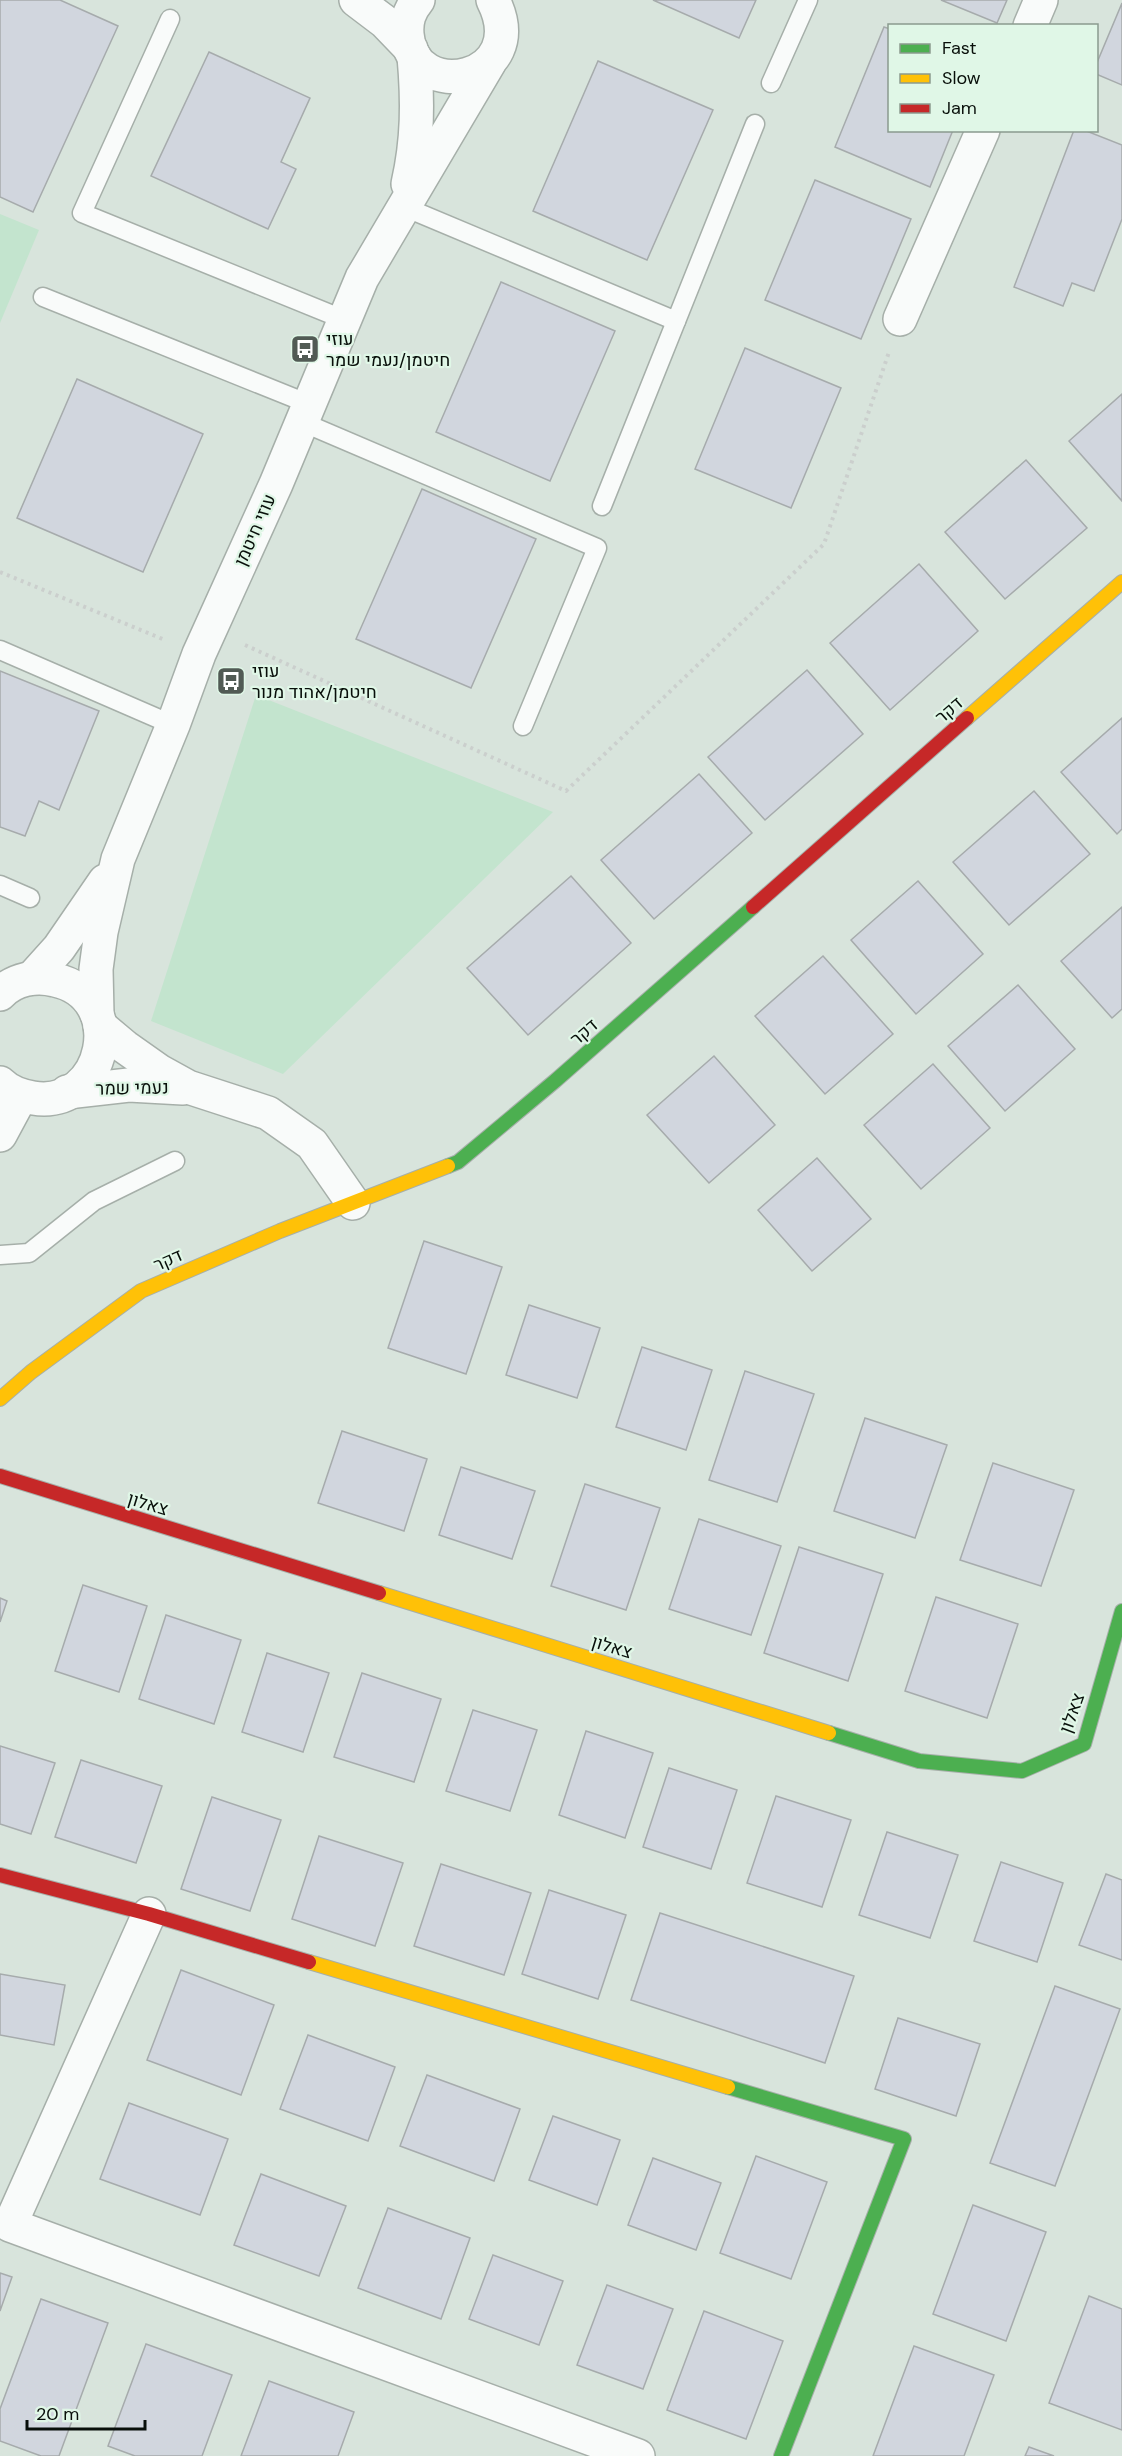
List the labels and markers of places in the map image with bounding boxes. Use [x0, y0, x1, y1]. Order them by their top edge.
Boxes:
place label: עוזי חיטמן/נעמי שמר [326, 327, 450, 372]
bus stop icon: עוזי חיטמן/נעמי שמר [289, 333, 321, 365]
place label: עוזי חיטמן/אהוד מנור [252, 659, 377, 704]
bus stop icon: עוזי חיטמן/אהוד מנור [215, 665, 247, 697]

